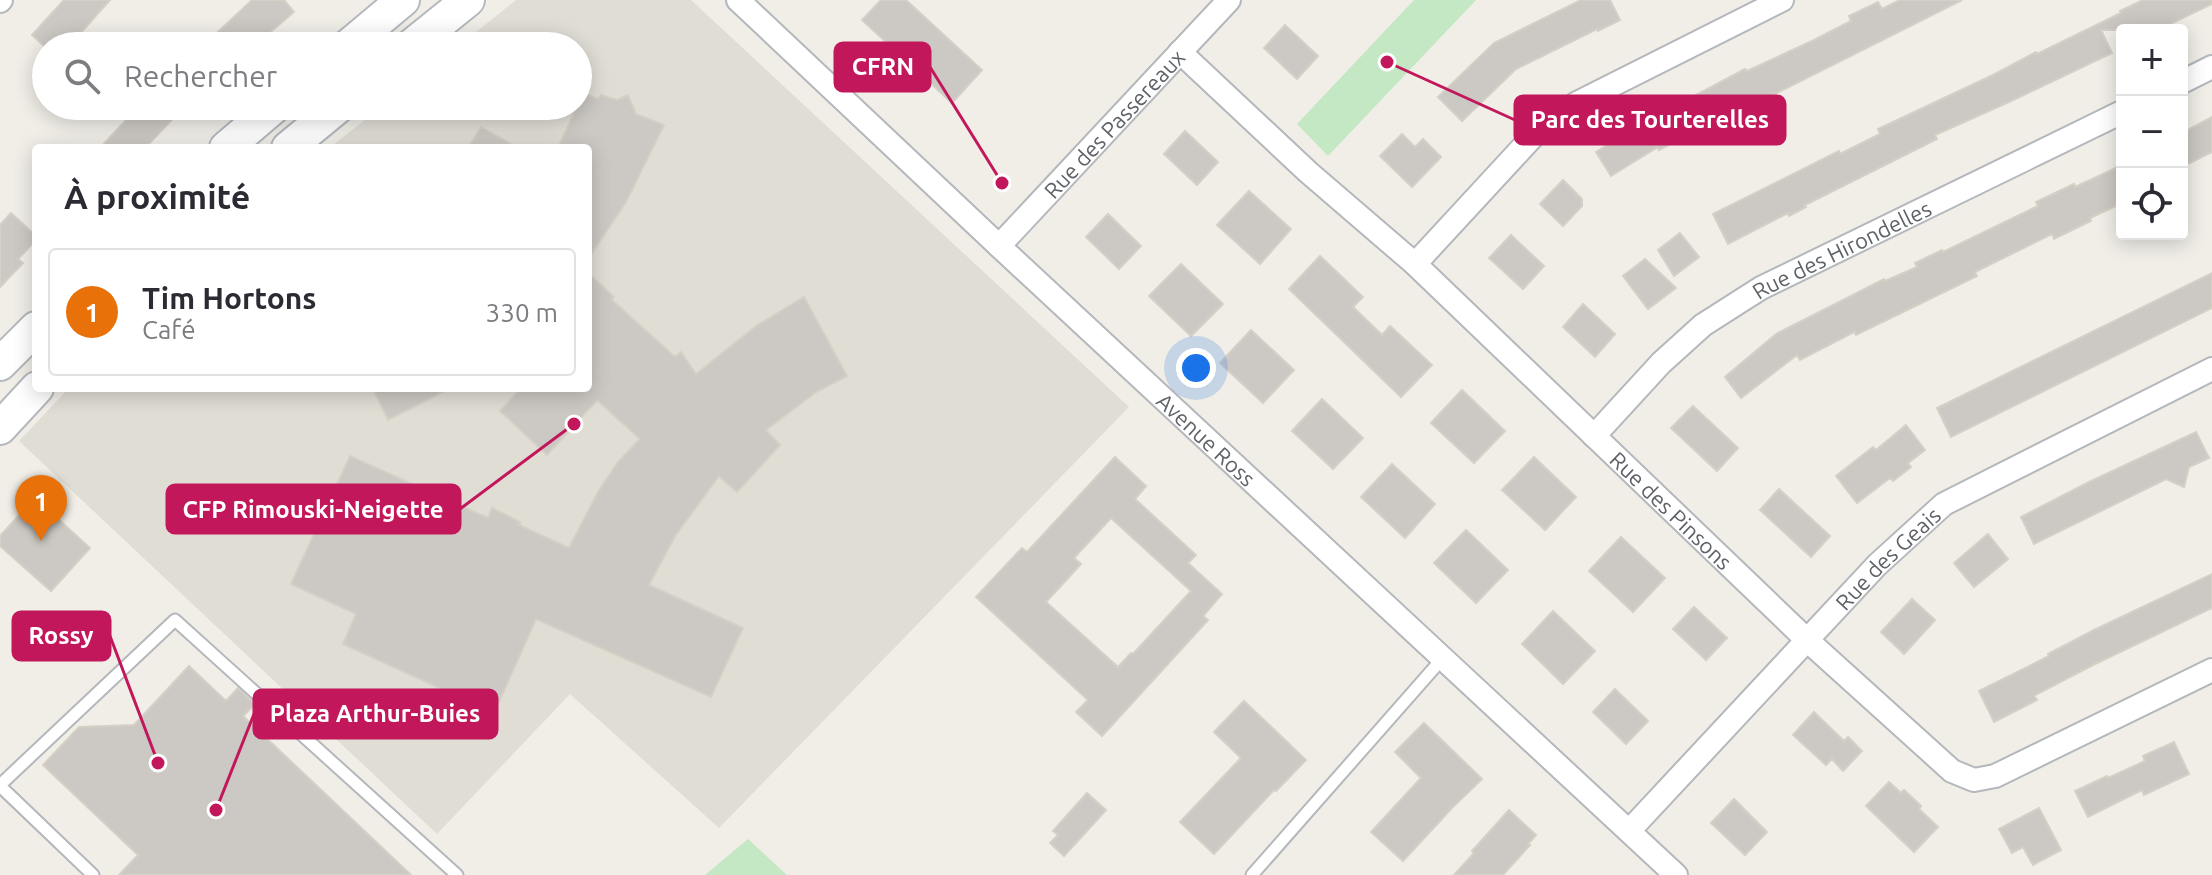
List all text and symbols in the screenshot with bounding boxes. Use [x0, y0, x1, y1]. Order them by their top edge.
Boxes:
map controls [2116, 24, 2188, 240]
button: + [2116, 24, 2188, 96]
search box [32, 32, 592, 120]
callout: CFRN [835, 43, 930, 91]
street label: Rue des Passereaux [1038, 44, 1189, 203]
text: CFRN [852, 53, 914, 80]
icon: search [60, 54, 104, 98]
text: Rechercher [124, 59, 277, 93]
callout: Parc des Tourterelles [1515, 96, 1785, 144]
button: − [2116, 96, 2188, 168]
text: Parc des Tourterelles [1531, 106, 1769, 133]
button: locate [2116, 168, 2188, 240]
text: À proximité [64, 177, 250, 215]
street label: Rue des Hirondelles [1747, 195, 1935, 303]
text: Tim Hortons [142, 281, 317, 315]
text: 1 [85, 298, 99, 327]
text: 330 m [486, 298, 558, 327]
text: Café [142, 315, 196, 344]
your location [1176, 348, 1216, 388]
street label: Avenue Ross [1152, 387, 1261, 491]
street label: Rue des Pinsons [1606, 446, 1737, 574]
pin: 1 [15, 475, 67, 541]
callout: CFP Rimouski-Neigette [167, 485, 460, 533]
text: CFP Rimouski-Neigette [182, 496, 444, 523]
street label: Rue des Geais [1830, 502, 1945, 614]
callout: Rossy [13, 612, 110, 660]
text: Rossy [28, 622, 94, 649]
callout: Plaza Arthur-Buies [254, 690, 497, 738]
text: Plaza Arthur-Buies [270, 700, 480, 727]

